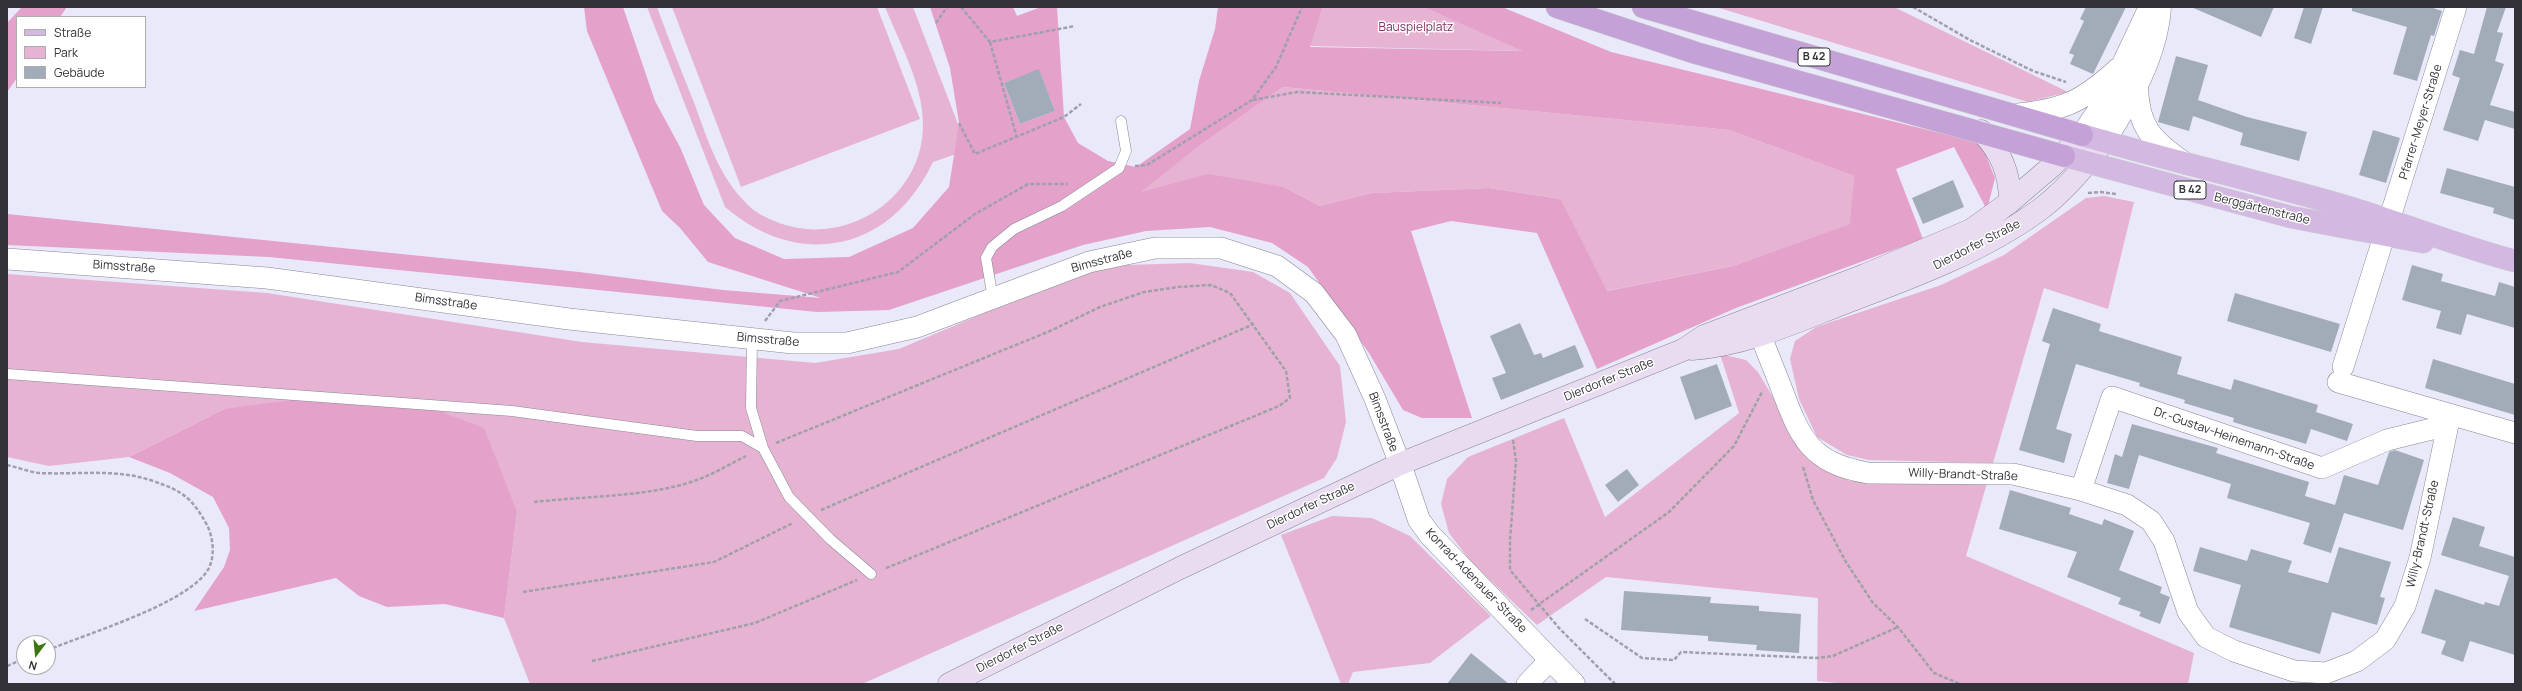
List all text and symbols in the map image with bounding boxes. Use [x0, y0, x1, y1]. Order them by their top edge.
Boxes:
legend [16, 16, 146, 88]
park label: Bauspielplatz [1379, 21, 1453, 35]
text: Straße [54, 24, 91, 41]
text: Park [54, 44, 78, 61]
road number: B 42 [1798, 48, 1830, 66]
street label: Pfarrer-Meyer-Straße [2397, 63, 2445, 181]
text: Gebäude [54, 64, 105, 81]
road number: B 42 [2174, 181, 2206, 199]
street label: Berggärtenstraße [2213, 190, 2311, 228]
street label: Dierdorfer Straße [1931, 217, 2023, 273]
street label: Bimsstraße [1070, 246, 1134, 276]
street label: Bimsstraße [92, 258, 156, 276]
street label: Bimsstraße [414, 291, 478, 313]
street label: Bimsstraße [736, 330, 800, 350]
street label: Dierdorfer Straße [1562, 355, 1656, 405]
street label: Bimsstraße [1365, 390, 1401, 454]
street label: Dr.-Gustav-Heinemann-Straße [2152, 405, 2316, 473]
street label: Willy-Brandt-Straße [1908, 466, 2018, 484]
street label: Dierdorfer Straße [1265, 479, 1357, 533]
street label: Willy-Brandt-Straße [2404, 479, 2442, 589]
street label: Konrad-Adenauer-Straße [1422, 526, 1530, 636]
street label: Dierdorfer Straße [974, 620, 1066, 676]
north arrow [16, 635, 56, 675]
text: N [27, 658, 39, 674]

